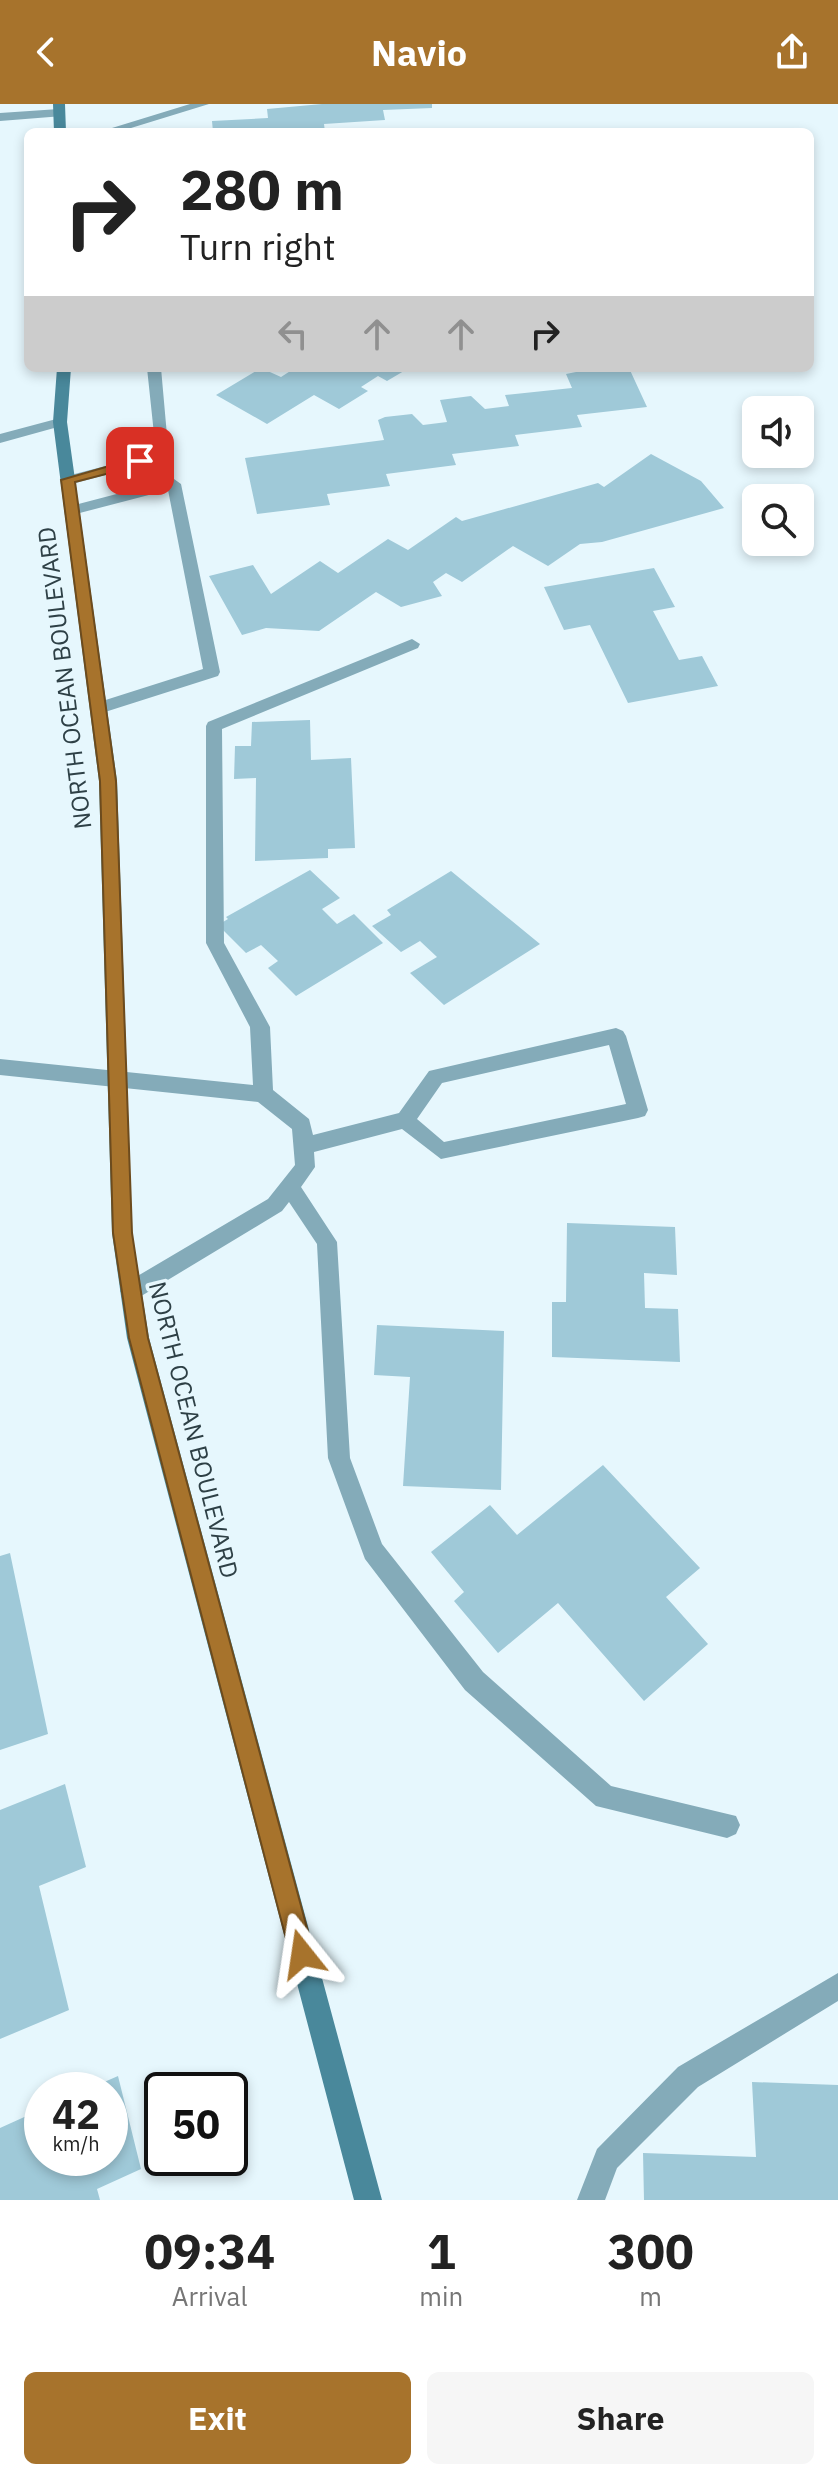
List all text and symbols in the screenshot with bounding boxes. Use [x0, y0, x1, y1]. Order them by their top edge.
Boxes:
text: Navio [371, 29, 467, 76]
icon: back [24, 30, 68, 74]
icon: share [770, 30, 814, 74]
text: 280 m [180, 153, 344, 225]
icon: right [48, 160, 152, 264]
text: Turn right [180, 223, 336, 270]
icon: left [271, 312, 315, 356]
icon: ahead [355, 312, 399, 356]
icon: ahead [439, 312, 483, 356]
icon: right [523, 312, 567, 356]
map controls [742, 396, 814, 556]
button: sound [742, 396, 814, 468]
pin [106, 427, 174, 495]
icon: arrive [118, 439, 162, 483]
button: search [742, 484, 814, 556]
street label: NORTH OCEAN BOULEVARD [30, 525, 98, 831]
street label: NORTH OCEAN BOULEVARD [142, 1278, 246, 1581]
position arrow [260, 1912, 344, 1996]
speed limit sign: 50 [144, 2072, 248, 2176]
text: 42 [52, 2088, 100, 2140]
text: km/h [52, 2130, 100, 2157]
text: 09:34 [144, 2220, 275, 2282]
text: 1 [427, 2220, 456, 2282]
text: 300 [607, 2220, 694, 2282]
text: Arrival [172, 2279, 248, 2313]
text: min [419, 2279, 463, 2313]
text: m [639, 2279, 662, 2313]
button: Exit [24, 2372, 411, 2464]
button: Share [427, 2372, 814, 2464]

